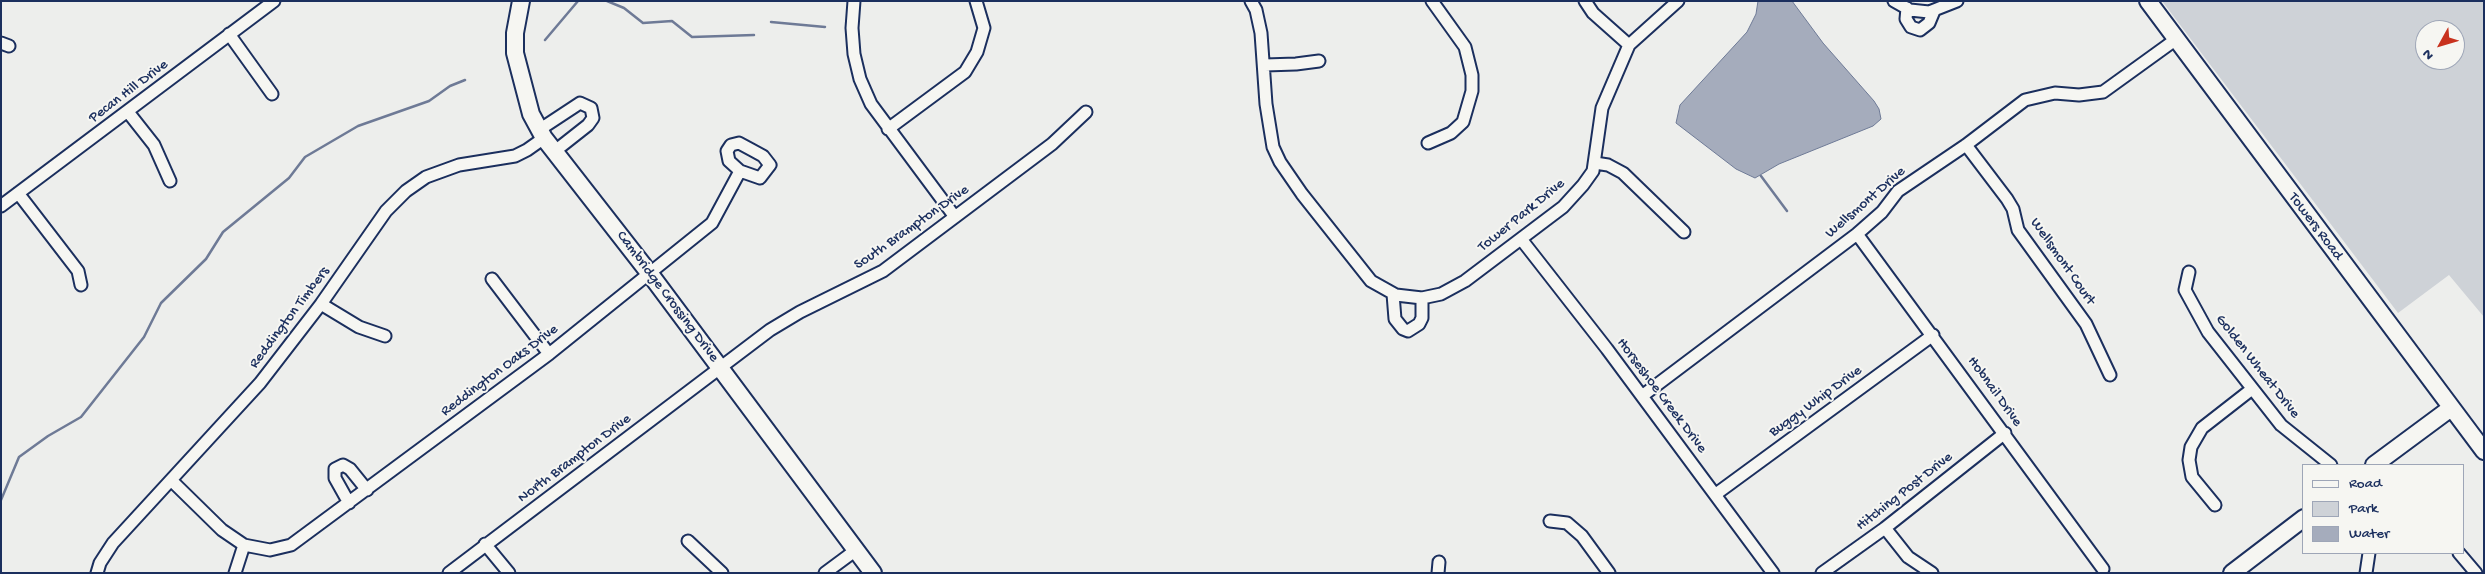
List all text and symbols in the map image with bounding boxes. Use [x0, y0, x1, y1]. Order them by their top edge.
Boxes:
north arrow [2415, 20, 2465, 70]
text: N [2419, 45, 2438, 63]
street label: Pecan Hill Drive [86, 56, 172, 128]
street label: Wellsmont Drive [1822, 163, 1910, 243]
street label: Tower Park Drive [1475, 175, 1569, 257]
street label: South Brampton Drive [851, 182, 973, 274]
street label: Towers Road [2284, 190, 2346, 264]
street label: Wellsmont Court [2025, 215, 2099, 309]
street label: Cambridge Crossing Drive [612, 228, 722, 366]
street label: Reddington Timbers [246, 264, 334, 372]
street label: Golden Wheat Drive [2211, 311, 2303, 423]
street label: Reddington Oaks Drive [438, 321, 562, 421]
street label: Horseshoe Creek Drive [1612, 335, 1710, 457]
street label: Hobnail Drive [1962, 353, 2026, 431]
street label: Buggy Whip Drive [1766, 362, 1866, 442]
street label: North Brampton Drive [515, 411, 635, 507]
street label: Hitching Post Drive [1853, 449, 1957, 535]
legend [2302, 464, 2465, 554]
text: Road [2349, 475, 2382, 493]
text: Park [2349, 500, 2378, 518]
text: Water [2349, 525, 2389, 543]

